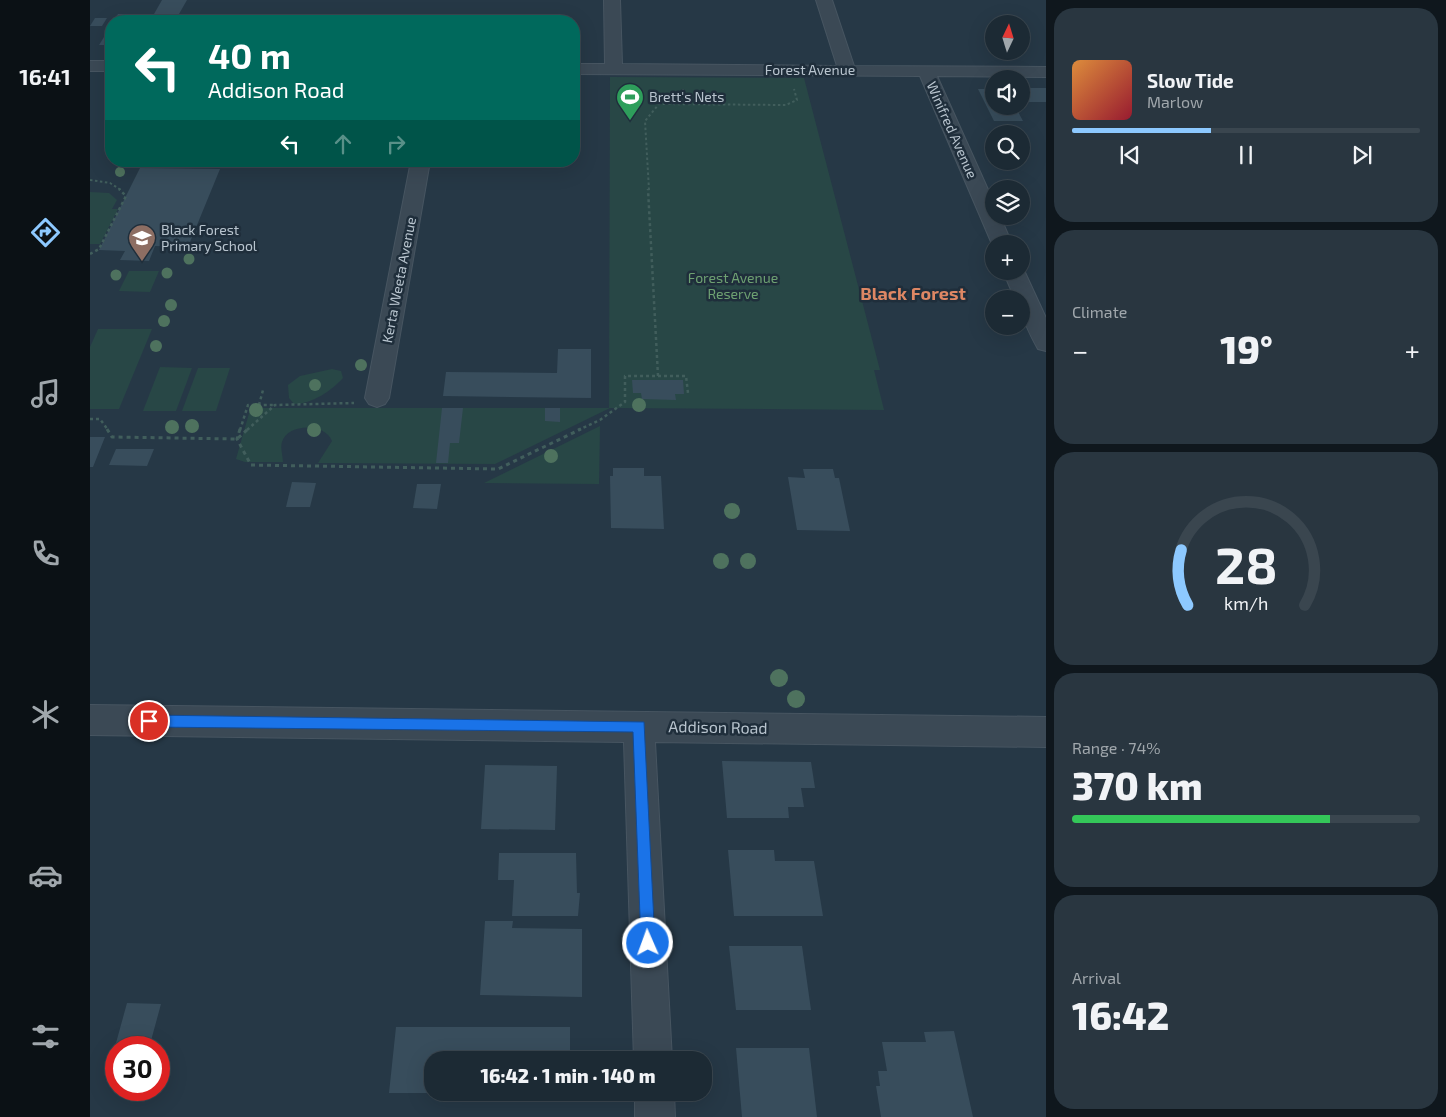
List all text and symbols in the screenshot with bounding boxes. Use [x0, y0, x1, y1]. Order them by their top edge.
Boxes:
north arrow [985, 15, 1030, 60]
map controls [985, 15, 1030, 335]
text: 40 m [208, 34, 291, 76]
icon: left [125, 35, 190, 100]
street label: Forest Avenue [765, 61, 855, 78]
text: 16:41 [19, 63, 71, 89]
text: Slow Tide [1147, 69, 1234, 92]
button: sound [985, 70, 1030, 115]
text: Addison Road [208, 76, 344, 102]
street label: Winifred Avenue [923, 79, 981, 181]
sports icon: Brett's Nets [615, 82, 645, 121]
place label: Brett's Nets [649, 88, 724, 105]
text: Marlow [1147, 92, 1203, 111]
button: search [985, 125, 1030, 170]
icon: left [276, 130, 304, 158]
icon: ahead [329, 130, 357, 158]
icon: right [382, 130, 410, 158]
icon: previous [1116, 141, 1144, 169]
icon: pause [1232, 141, 1260, 169]
icon: next [1348, 141, 1376, 169]
button: layers [985, 180, 1030, 225]
icon: directions [28, 215, 63, 250]
street label: Kerta Weeta Avenue [378, 215, 419, 344]
place label: Black Forest Primary School [161, 221, 258, 254]
school or university icon: Black Forest Primary School [127, 223, 157, 262]
button: + [985, 235, 1030, 280]
park label: Forest Avenue Reserve [688, 269, 778, 302]
district label: Black Forest [860, 282, 966, 304]
button: − [985, 290, 1030, 335]
text: Climate [1072, 302, 1127, 321]
text: 19° [1220, 326, 1273, 372]
text: − [1072, 333, 1088, 367]
text: + [1405, 333, 1420, 367]
icon: music [28, 376, 63, 411]
text: 28 [1215, 532, 1277, 594]
icon: phone [28, 536, 63, 571]
text: km/h [1224, 592, 1268, 614]
icon: climate [28, 697, 63, 732]
pin [128, 700, 170, 742]
icon: arrive [135, 707, 163, 735]
street label: Addison Road [668, 716, 768, 737]
text: Range · 74% [1072, 738, 1161, 757]
text: 370 km [1072, 762, 1203, 808]
icon: car [28, 858, 63, 893]
position arrow [621, 916, 673, 968]
text: Arrival [1072, 968, 1121, 987]
text: 16:42 [1072, 992, 1169, 1038]
icon: filters [28, 1019, 63, 1054]
speed limit sign: 30 [105, 1036, 170, 1101]
text: 16:42 · 1 min · 140 m [480, 1064, 656, 1087]

